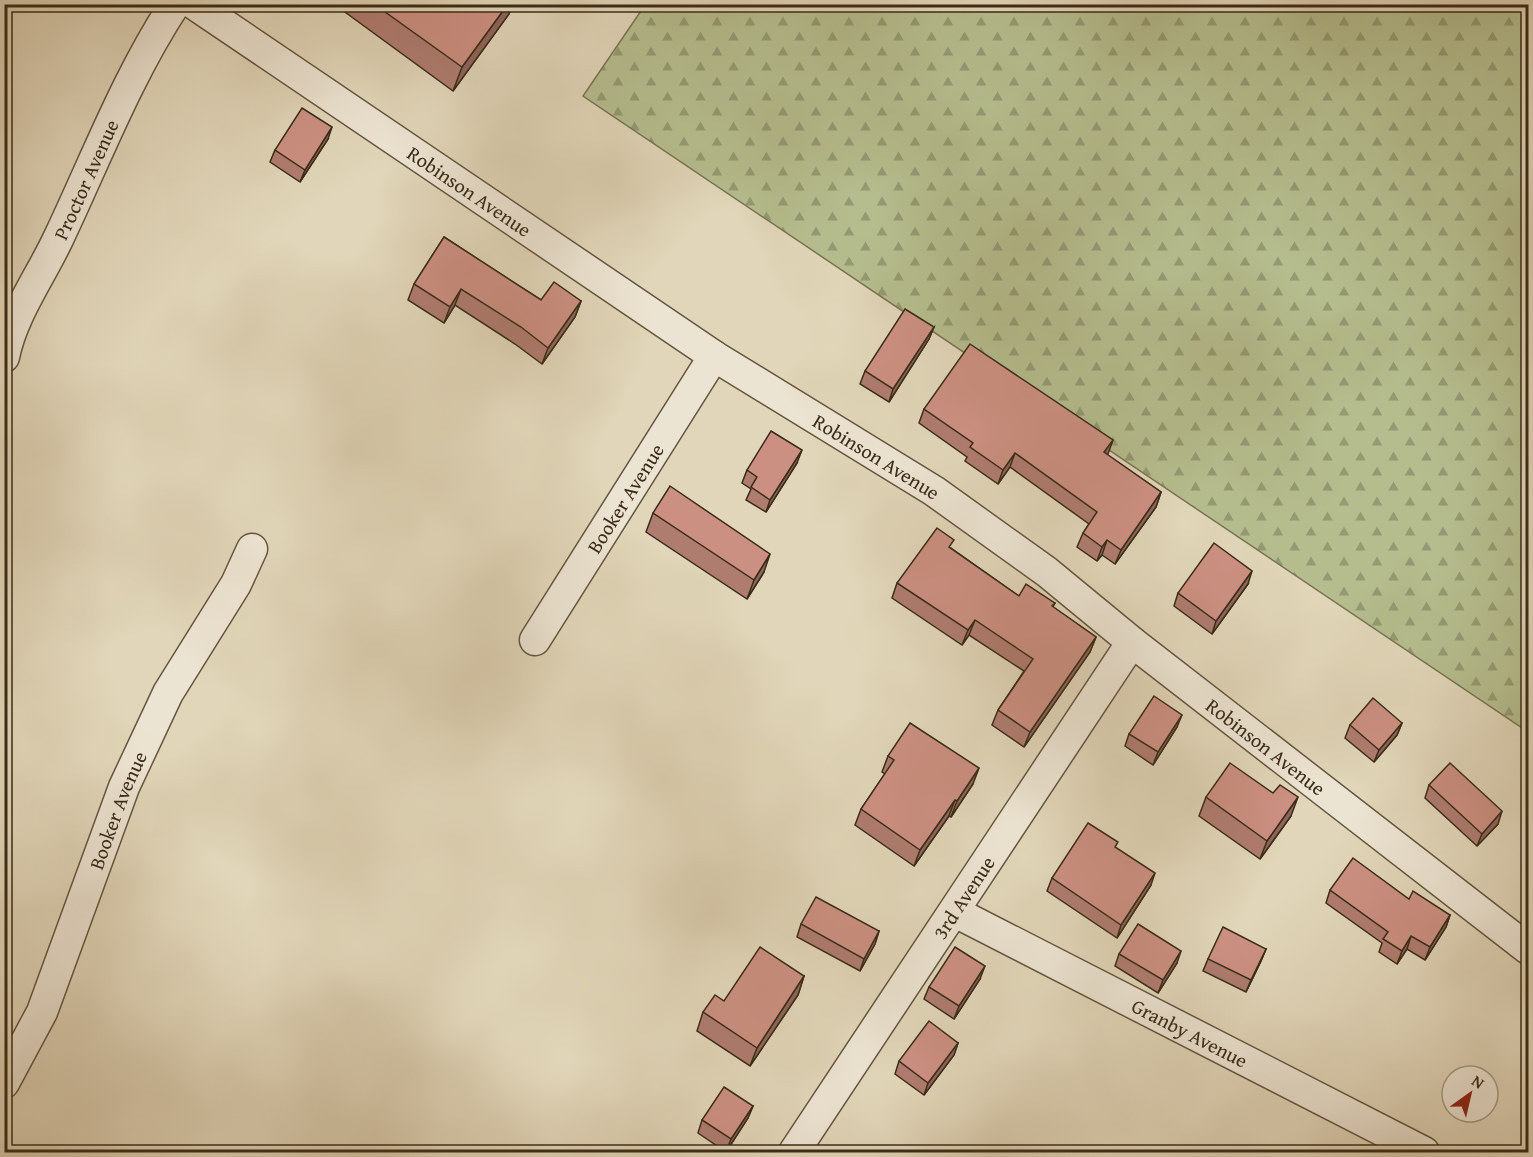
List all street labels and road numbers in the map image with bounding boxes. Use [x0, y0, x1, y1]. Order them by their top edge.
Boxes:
street label: Proctor Avenue [45, 114, 125, 244]
street label: Robinson Avenue [402, 138, 538, 243]
street label: Robinson Avenue [808, 406, 947, 506]
street label: Booker Avenue [579, 437, 670, 559]
street label: Robinson Avenue [1200, 690, 1332, 802]
street label: Booker Avenue [81, 746, 153, 873]
street label: 3rd Avenue [925, 850, 1001, 944]
street label: Granby Avenue [1127, 990, 1253, 1074]

